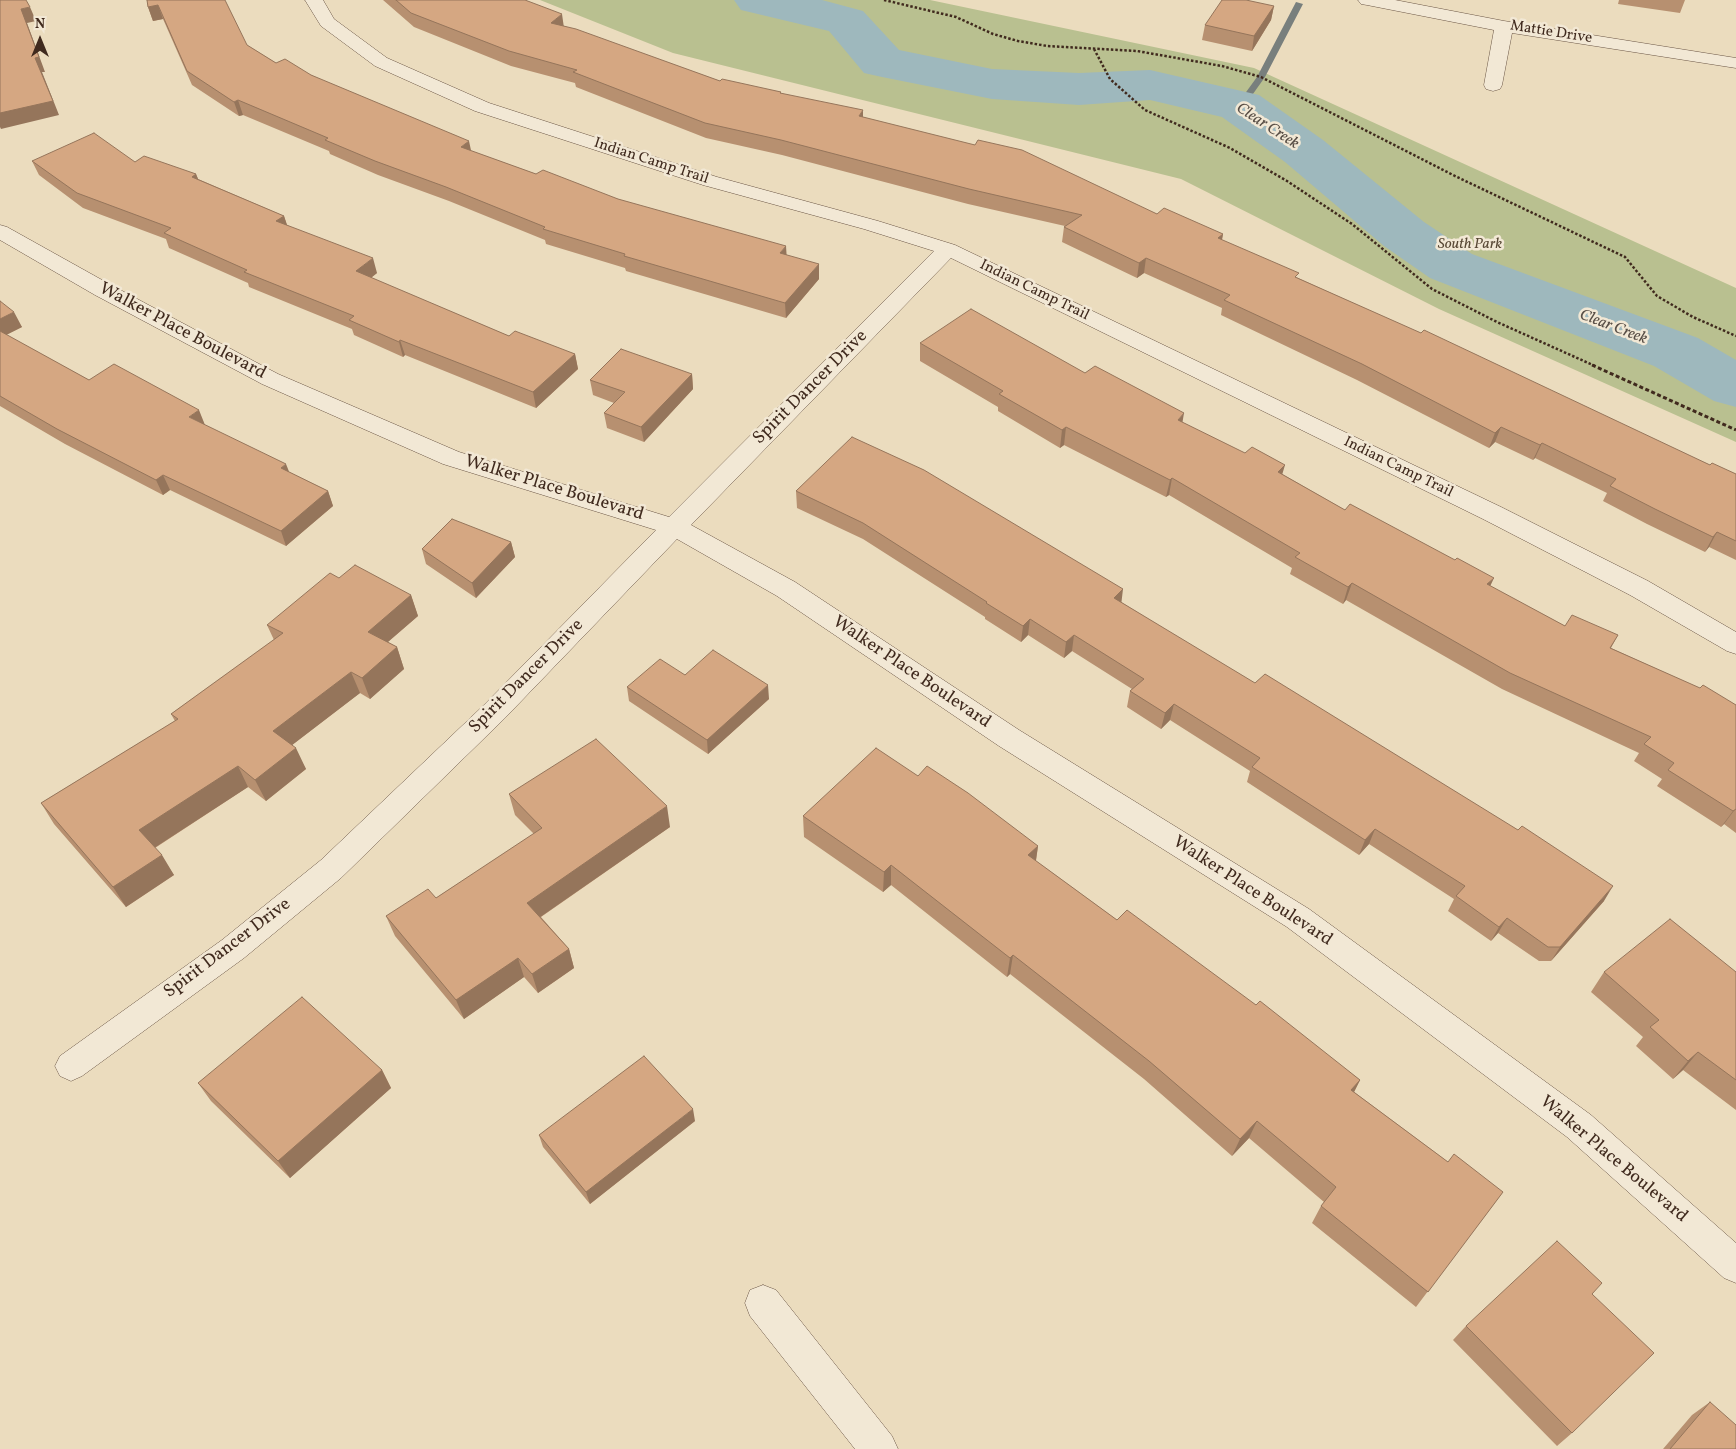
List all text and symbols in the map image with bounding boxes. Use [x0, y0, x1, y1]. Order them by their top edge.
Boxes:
north arrow [15, 15, 65, 65]
text: N [35, 15, 45, 34]
street label: Mattie Drive [1509, 18, 1593, 48]
water label: Clear Creek [1232, 100, 1302, 154]
street label: Indian Camp Trail [591, 135, 711, 189]
park label: South Park [1438, 236, 1502, 254]
street label: Indian Camp Trail [976, 257, 1092, 325]
street label: Walker Place Boulevard [95, 279, 269, 385]
water label: Clear Creek [1576, 306, 1650, 350]
street label: Spirit Dancer Drive [749, 326, 873, 450]
street label: Indian Camp Trail [1340, 434, 1456, 502]
street label: Walker Place Boulevard [462, 451, 646, 527]
street label: Walker Place Boulevard [828, 612, 994, 734]
street label: Spirit Dancer Drive [465, 615, 589, 739]
street label: Walker Place Boulevard [1168, 832, 1336, 952]
street label: Spirit Dancer Drive [160, 894, 296, 1004]
street label: Walker Place Boulevard [1535, 1092, 1691, 1228]

